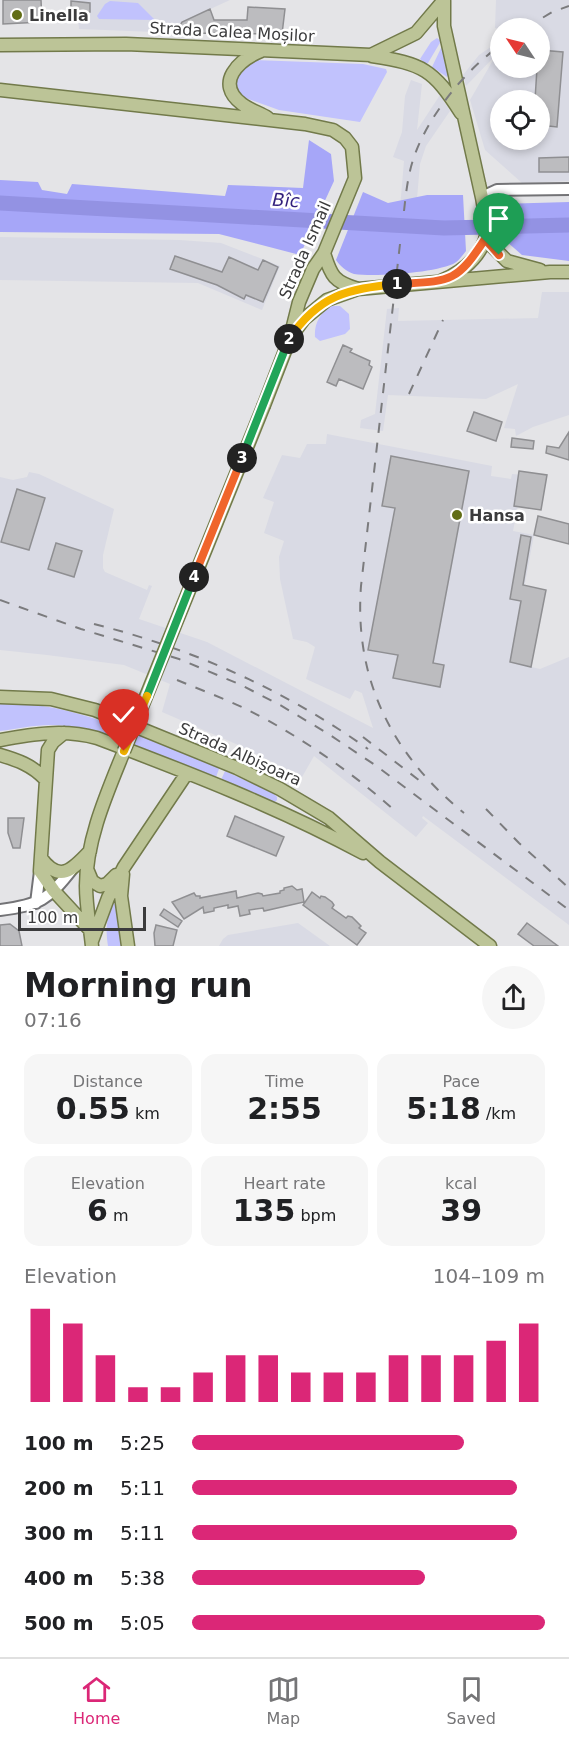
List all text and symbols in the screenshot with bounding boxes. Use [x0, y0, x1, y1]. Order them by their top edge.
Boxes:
place label: Linella [29, 6, 89, 25]
marker: Linella [10, 8, 24, 22]
street label: Strada Calea Moșilor [149, 18, 315, 46]
north arrow [490, 18, 550, 78]
map controls [490, 18, 550, 150]
button: locate [490, 90, 550, 150]
water label: Bîc [272, 189, 300, 211]
pin [473, 193, 524, 255]
street label: Strada Ismail [275, 198, 335, 302]
icon: arrive [482, 202, 515, 235]
pin: 1 [382, 269, 412, 299]
text: 1 [391, 274, 403, 293]
pin: 2 [274, 324, 304, 354]
text: 2 [283, 329, 295, 348]
pin: 3 [227, 443, 257, 473]
text: 3 [236, 448, 248, 467]
place label: Hansa [469, 506, 525, 525]
marker: Hansa [450, 508, 464, 522]
pin: 4 [179, 562, 209, 592]
text: 4 [188, 567, 200, 586]
pin [98, 689, 149, 751]
icon: check [107, 698, 140, 731]
street label: Strada Albișoara [176, 718, 304, 790]
scale bar [18, 904, 146, 932]
text: 100 m [27, 908, 78, 927]
text: Morning run [24, 966, 252, 1005]
button: share [482, 966, 545, 1029]
text: 07:16 [24, 1008, 82, 1032]
text: Distance [73, 1072, 143, 1091]
text: Time [265, 1072, 304, 1091]
text: Pace [442, 1072, 480, 1091]
text: 0.55 [56, 1091, 130, 1126]
text: 2:55 [247, 1091, 322, 1126]
text: 5:18 [406, 1091, 481, 1126]
text: km [130, 1104, 160, 1123]
text: /km [481, 1104, 516, 1123]
text: Elevation [71, 1174, 145, 1193]
text: Heart rate [243, 1174, 326, 1193]
text: kcal [445, 1174, 477, 1193]
text: 6 [87, 1193, 108, 1228]
text: 135 [233, 1193, 295, 1228]
text: 39 [440, 1193, 482, 1228]
text: m [108, 1206, 129, 1225]
text: bpm [295, 1206, 336, 1225]
text: Elevation [24, 1264, 117, 1288]
text: 104–109 m [433, 1264, 545, 1288]
text: 100 m [24, 1431, 94, 1455]
text: 5:25 [120, 1431, 165, 1455]
text: 200 m [24, 1476, 94, 1500]
text: 5:11 [120, 1476, 165, 1500]
text: 300 m [24, 1521, 94, 1545]
text: 5:11 [120, 1521, 165, 1545]
text: 400 m [24, 1566, 94, 1590]
text: 5:38 [120, 1566, 165, 1590]
text: 500 m [24, 1611, 94, 1635]
text: 5:05 [120, 1611, 165, 1635]
tab: Home [73, 1673, 120, 1728]
tab: Map [267, 1673, 300, 1728]
tab: Saved [446, 1673, 496, 1728]

